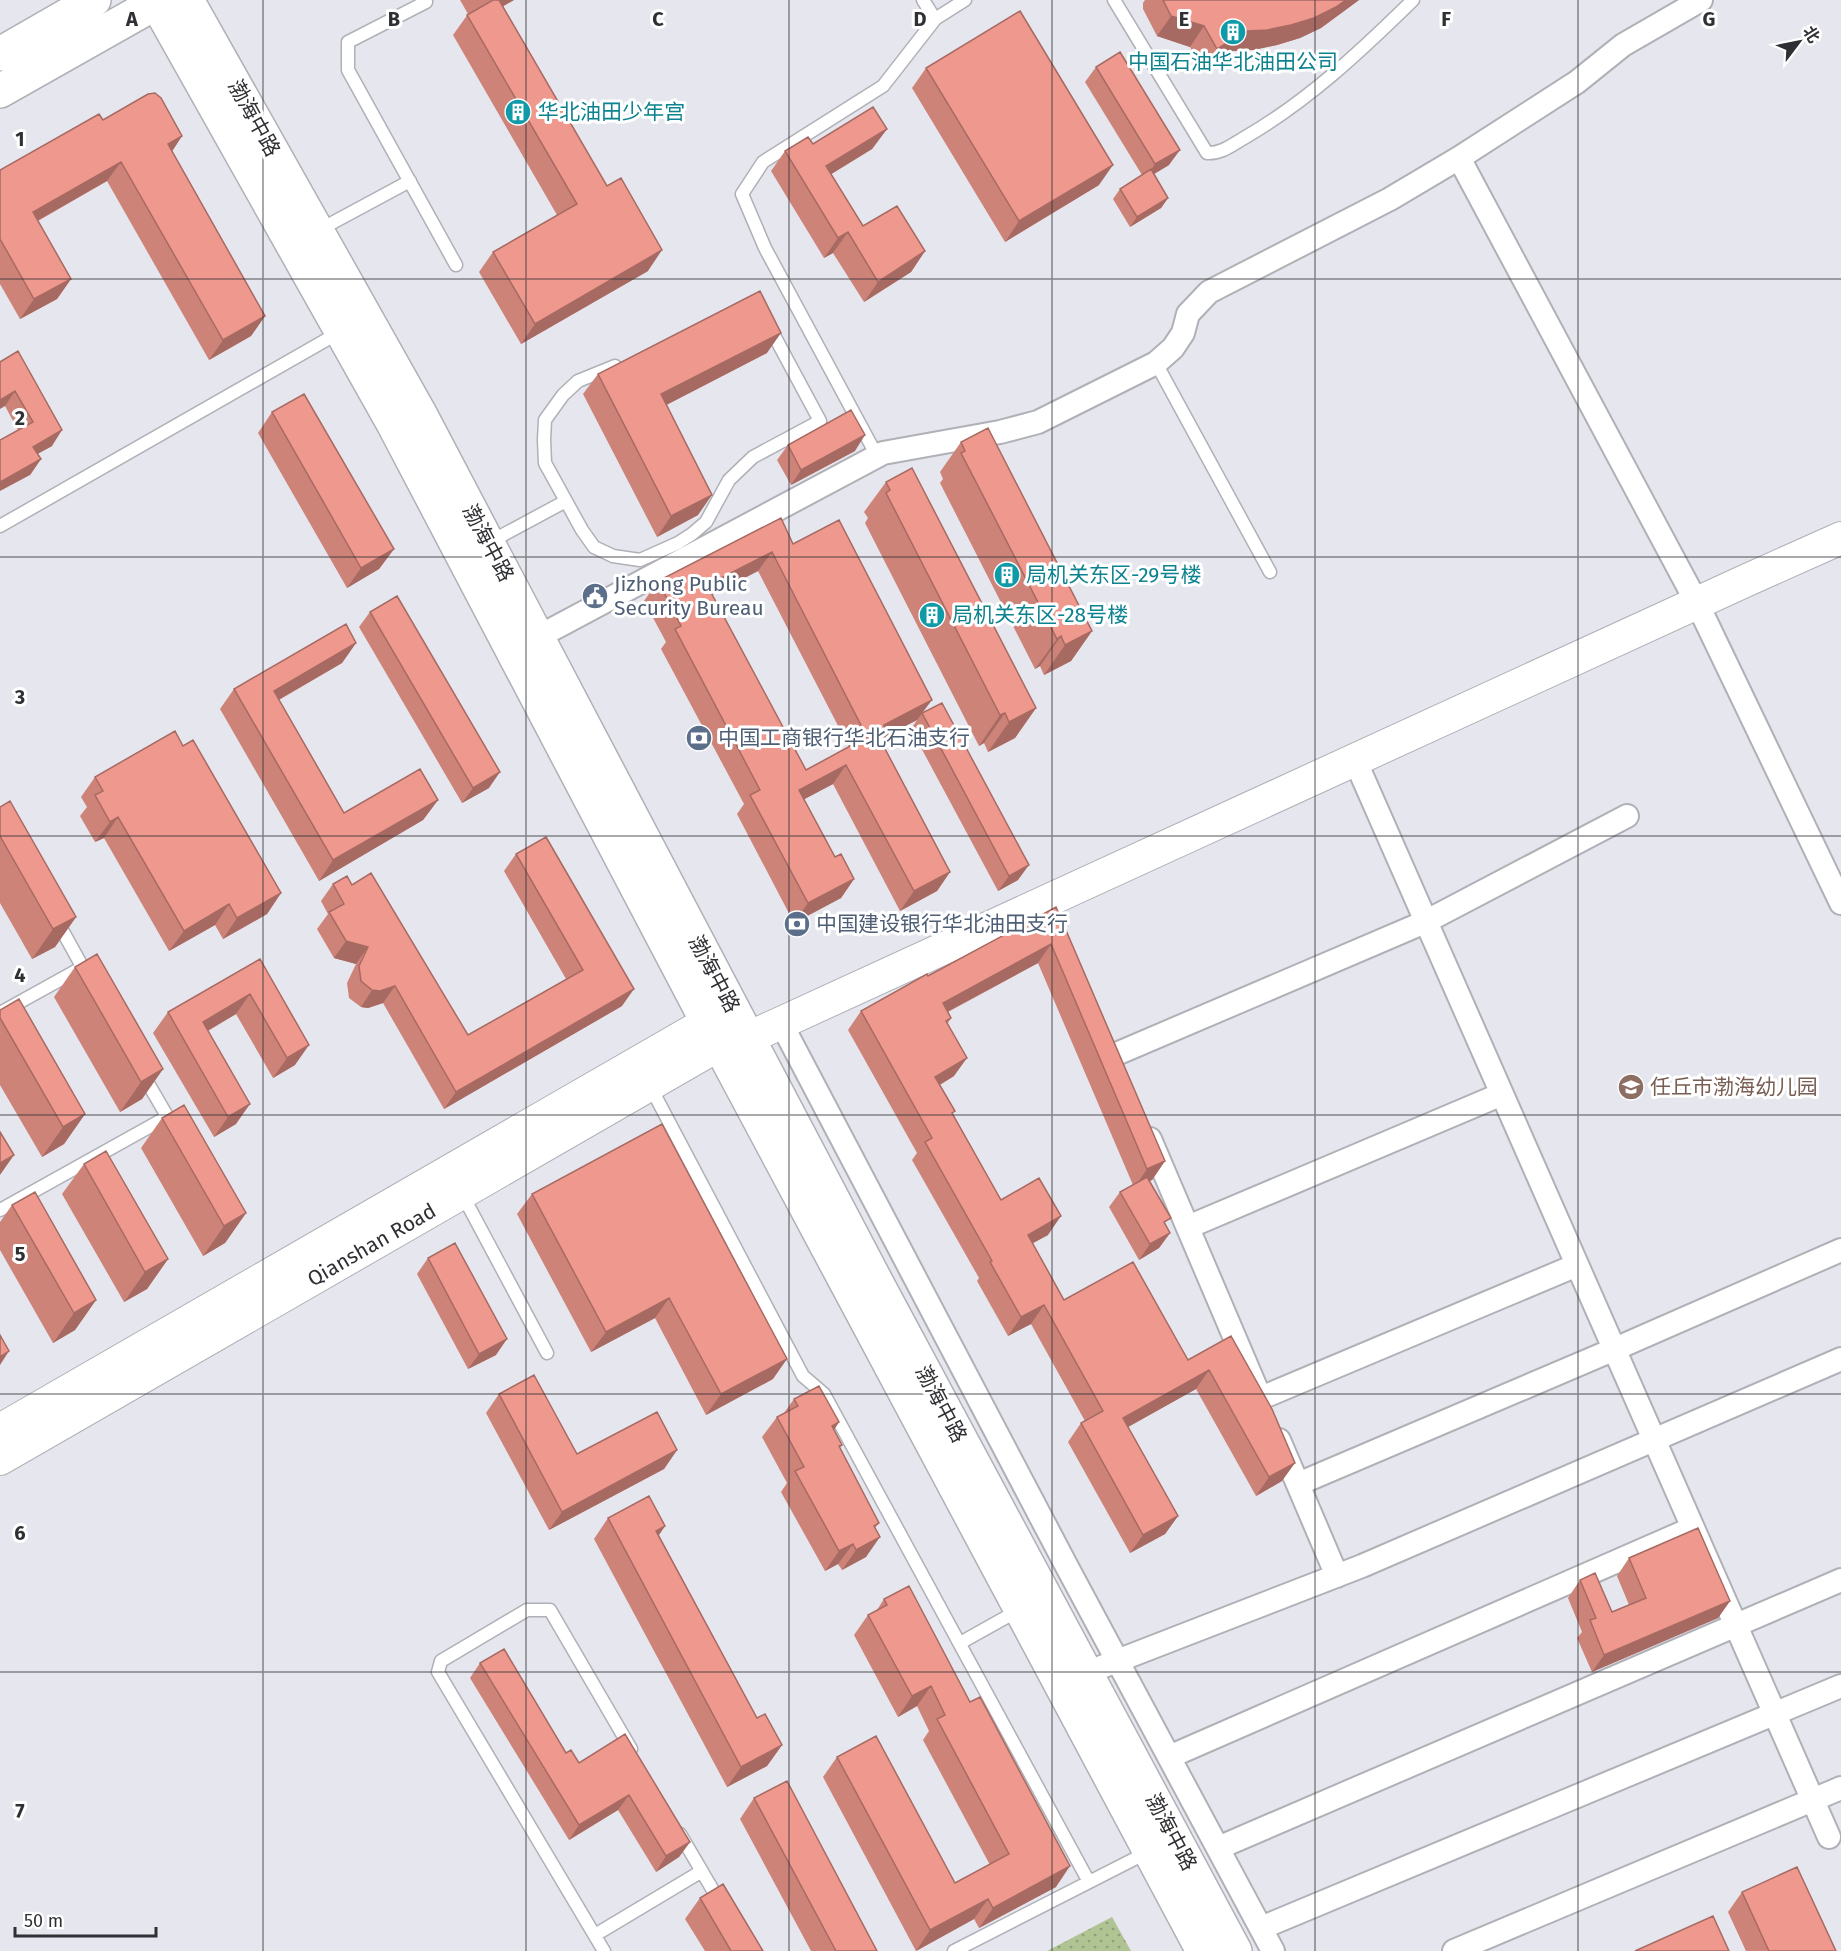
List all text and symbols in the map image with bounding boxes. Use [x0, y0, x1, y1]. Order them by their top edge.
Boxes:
text: A [125, 7, 139, 31]
text: B [388, 7, 400, 31]
text: C [652, 7, 664, 31]
text: D [913, 7, 927, 31]
text: E [1179, 7, 1189, 31]
text: F [1441, 7, 1451, 31]
text: G [1703, 7, 1715, 31]
north arrow [1769, 12, 1829, 72]
building icon: 中国石油华北油田公司 [1218, 17, 1248, 47]
text: 北 [1799, 22, 1824, 46]
place label: 中国石油华北油田公司 [1128, 49, 1338, 75]
street label: 渤海中路 [222, 75, 286, 161]
building icon: 华北油田少年宫 [503, 97, 533, 127]
place label: 华北油田少年宫 [538, 99, 685, 125]
text: 1 [15, 127, 25, 151]
text: 2 [15, 406, 25, 430]
street label: 渤海中路 [457, 500, 519, 586]
building icon: 局机关东区-29号楼 [992, 560, 1022, 590]
place label: 局机关东区-29号楼 [1026, 562, 1201, 588]
place label: Jizhong Public Security Bureau [614, 571, 764, 621]
public building icon: Jizhong Public Security Bureau [580, 581, 610, 611]
building icon: 局机关东区-28号楼 [917, 600, 947, 630]
place label: 局机关东区-28号楼 [952, 602, 1128, 628]
text: 3 [14, 685, 25, 709]
bank icon: 中国工商银行华北石油支行 [684, 723, 714, 753]
place label: 中国工商银行华北石油支行 [718, 725, 970, 751]
bank icon: 中国建设银行华北油田支行 [782, 909, 812, 939]
place label: 中国建设银行华北油田支行 [816, 911, 1068, 937]
street label: 渤海中路 [683, 931, 745, 1017]
text: 4 [14, 963, 26, 987]
school or university icon: 任丘市渤海幼儿园 [1616, 1072, 1646, 1102]
place label: 任丘市渤海幼儿园 [1650, 1074, 1818, 1100]
street label: Qianshan Road [303, 1198, 441, 1292]
text: 5 [15, 1242, 26, 1266]
street label: 渤海中路 [910, 1361, 972, 1447]
text: 6 [14, 1521, 26, 1545]
street label: 渤海中路 [1140, 1789, 1202, 1875]
text: 7 [15, 1799, 25, 1823]
scale bar [15, 1900, 156, 1938]
text: 50 m [24, 1910, 63, 1932]

